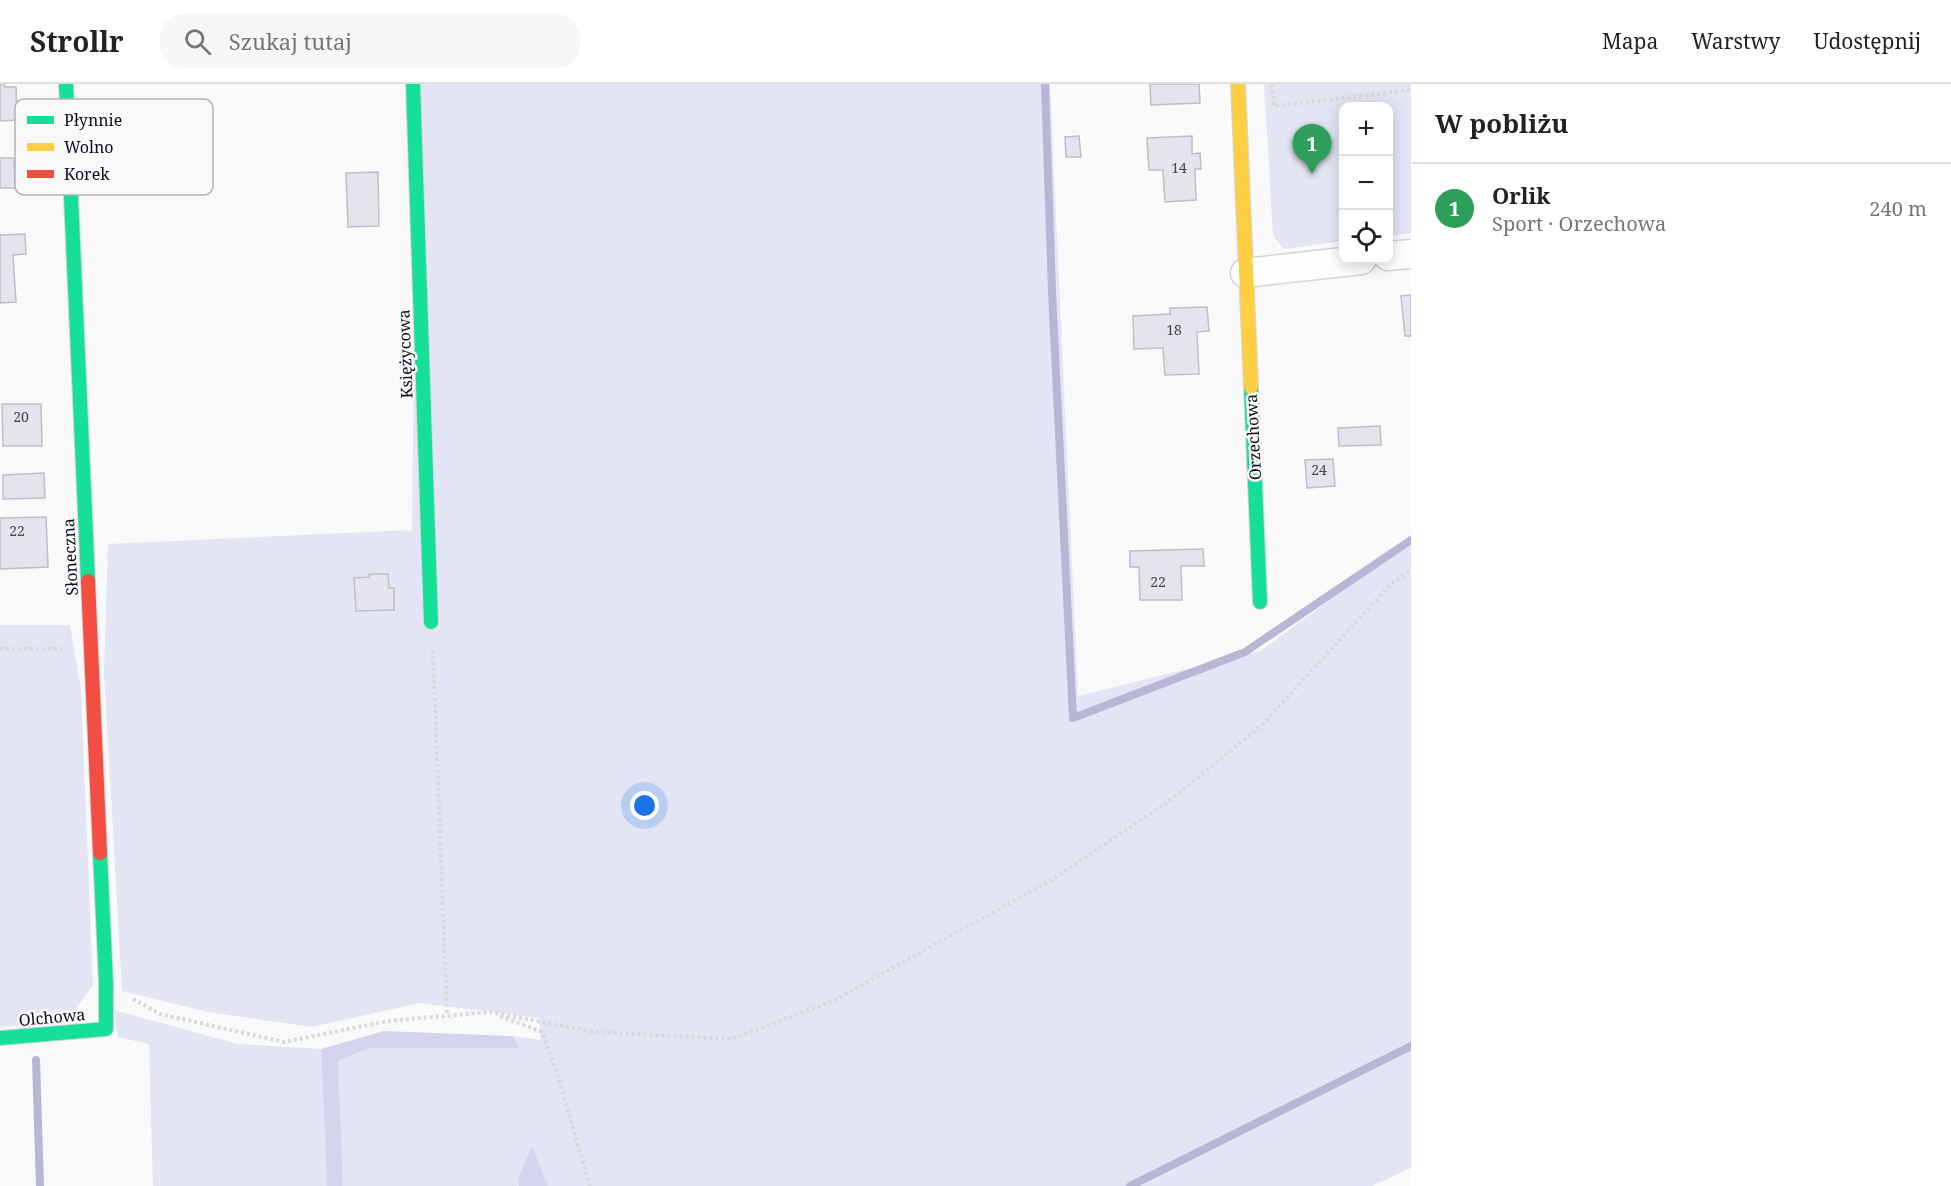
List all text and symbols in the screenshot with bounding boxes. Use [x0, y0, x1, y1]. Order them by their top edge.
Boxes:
search box [160, 14, 580, 68]
text: Strollr [30, 22, 124, 60]
icon: search [181, 25, 214, 58]
text: Szukaj tutaj [229, 26, 352, 56]
text: Mapa [1602, 27, 1658, 55]
text: Warstwy [1691, 27, 1780, 55]
text: Udostępnij [1813, 27, 1921, 55]
legend [15, 99, 213, 195]
map controls [1339, 102, 1393, 264]
button: + [1339, 102, 1393, 156]
text: W pobliżu [1435, 105, 1569, 141]
text: Płynnie [64, 109, 122, 131]
pin: 1 [1292, 124, 1332, 174]
text: Wolno [64, 136, 114, 158]
button: − [1339, 156, 1393, 210]
house number: 14 [1171, 158, 1187, 177]
text: Korek [64, 163, 110, 185]
text: Orlik [1492, 180, 1550, 210]
text: 1 [1449, 195, 1460, 222]
text: 240 m [1869, 195, 1927, 222]
button: locate [1339, 210, 1393, 264]
text: Sport · Orzechowa [1492, 210, 1666, 237]
street label: Księżycowa [392, 309, 418, 399]
house number: 18 [1166, 320, 1182, 339]
street label: Orzechowa [1240, 393, 1266, 481]
house number: 20 [13, 407, 29, 426]
house number: 24 [1311, 460, 1327, 479]
street label: Słoneczna [57, 518, 83, 596]
house number: 22 [9, 521, 25, 540]
house number: 22 [1150, 572, 1166, 591]
your location [630, 791, 659, 820]
street label: Olchowa [18, 1003, 86, 1031]

